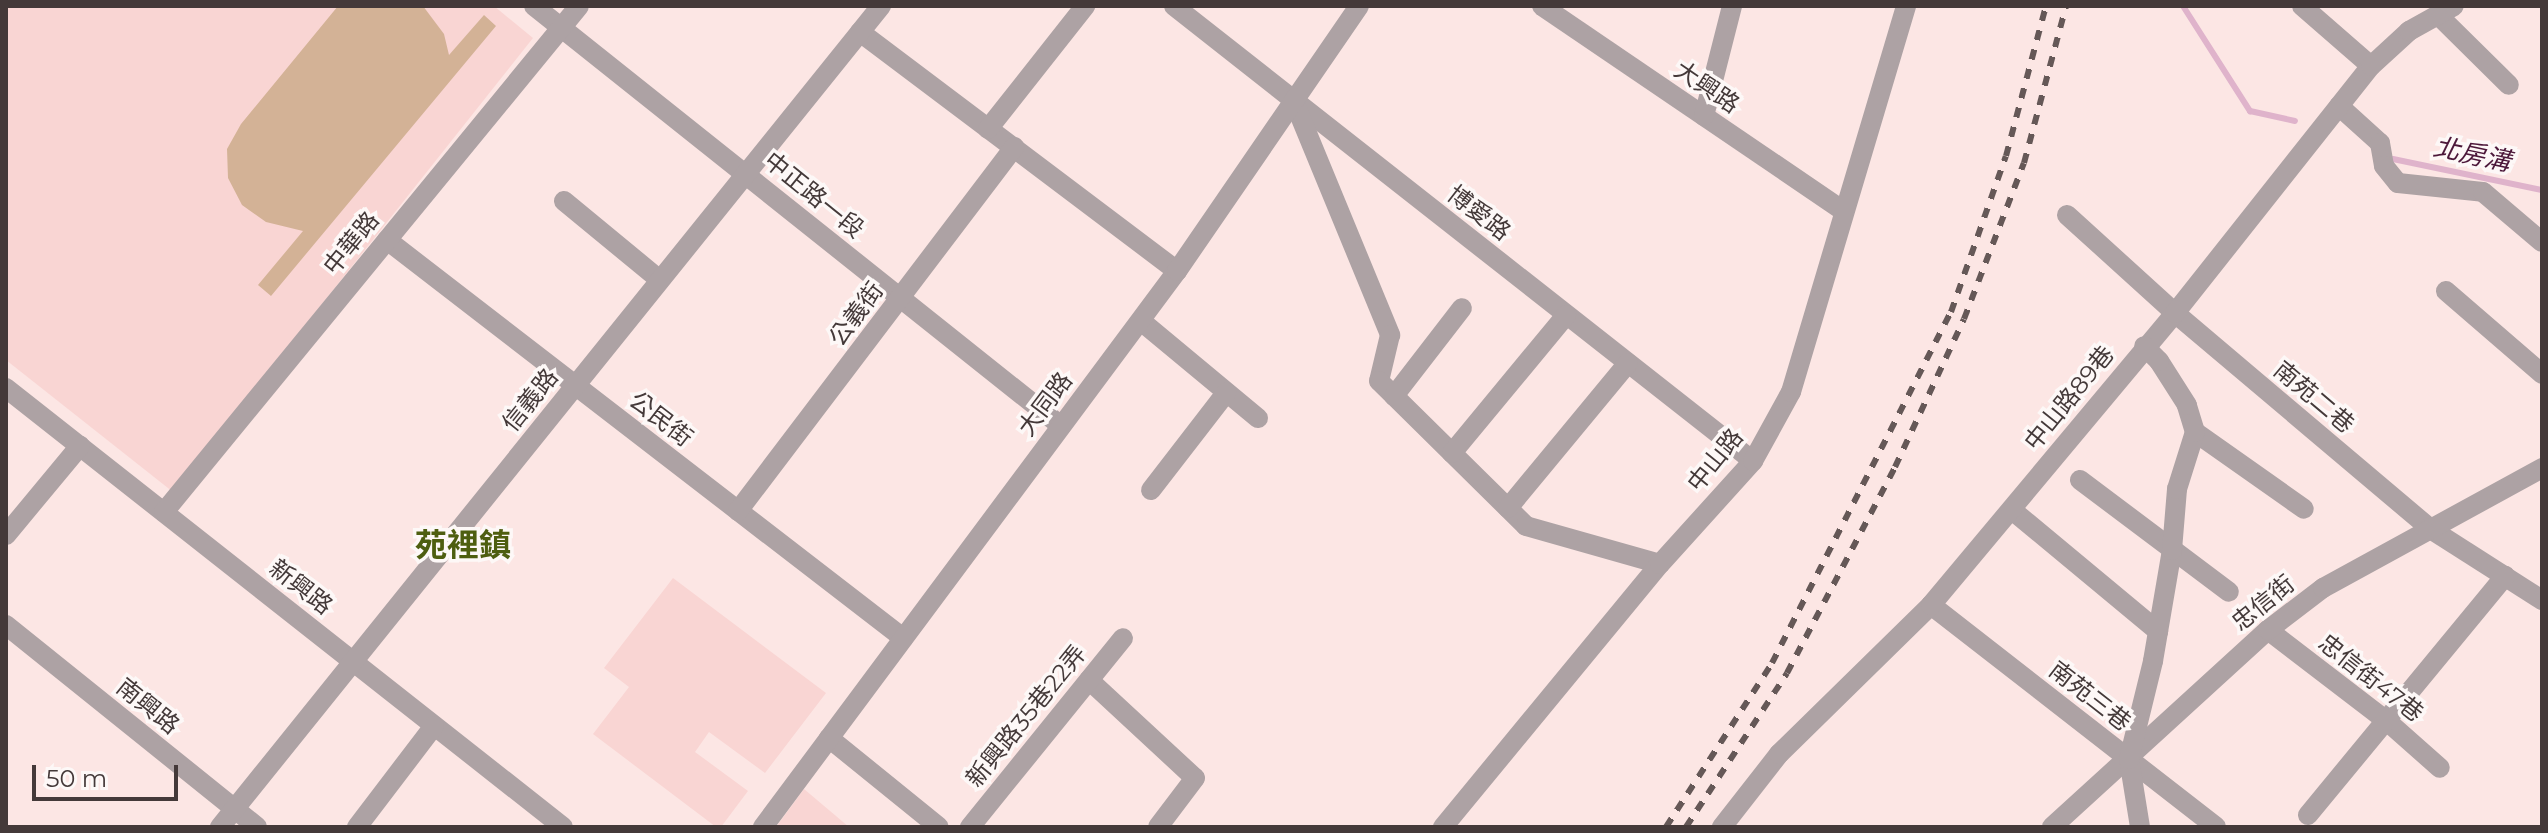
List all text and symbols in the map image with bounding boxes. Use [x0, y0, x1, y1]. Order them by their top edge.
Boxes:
street label: 大興路 [1669, 55, 1745, 119]
water label: 北房溝 [2431, 132, 2513, 178]
street label: 中正路一段 [758, 146, 870, 244]
street label: 博愛路 [1442, 179, 1516, 247]
street label: 中華路 [317, 206, 385, 280]
street label: 公義街 [823, 277, 889, 351]
street label: 中山路89巷 [2018, 340, 2120, 456]
street label: 南苑二巷 [2268, 355, 2360, 439]
street label: 信義路 [496, 363, 564, 437]
street label: 大同路 [1012, 367, 1078, 441]
street label: 公民街 [624, 385, 698, 453]
street label: 中山路 [1681, 423, 1749, 497]
district label: 苑裡鎮 [415, 526, 511, 564]
street label: 新興路 [264, 553, 338, 621]
street label: 忠信街 [2226, 569, 2300, 637]
street label: 忠信街47巷 [2313, 628, 2429, 728]
street label: 新興路35巷22弄 [960, 639, 1092, 793]
street label: 南苑三巷 [2043, 655, 2137, 737]
street label: 南興路 [111, 672, 185, 740]
scale bar [36, 749, 182, 799]
text: 50 m [46, 764, 107, 793]

